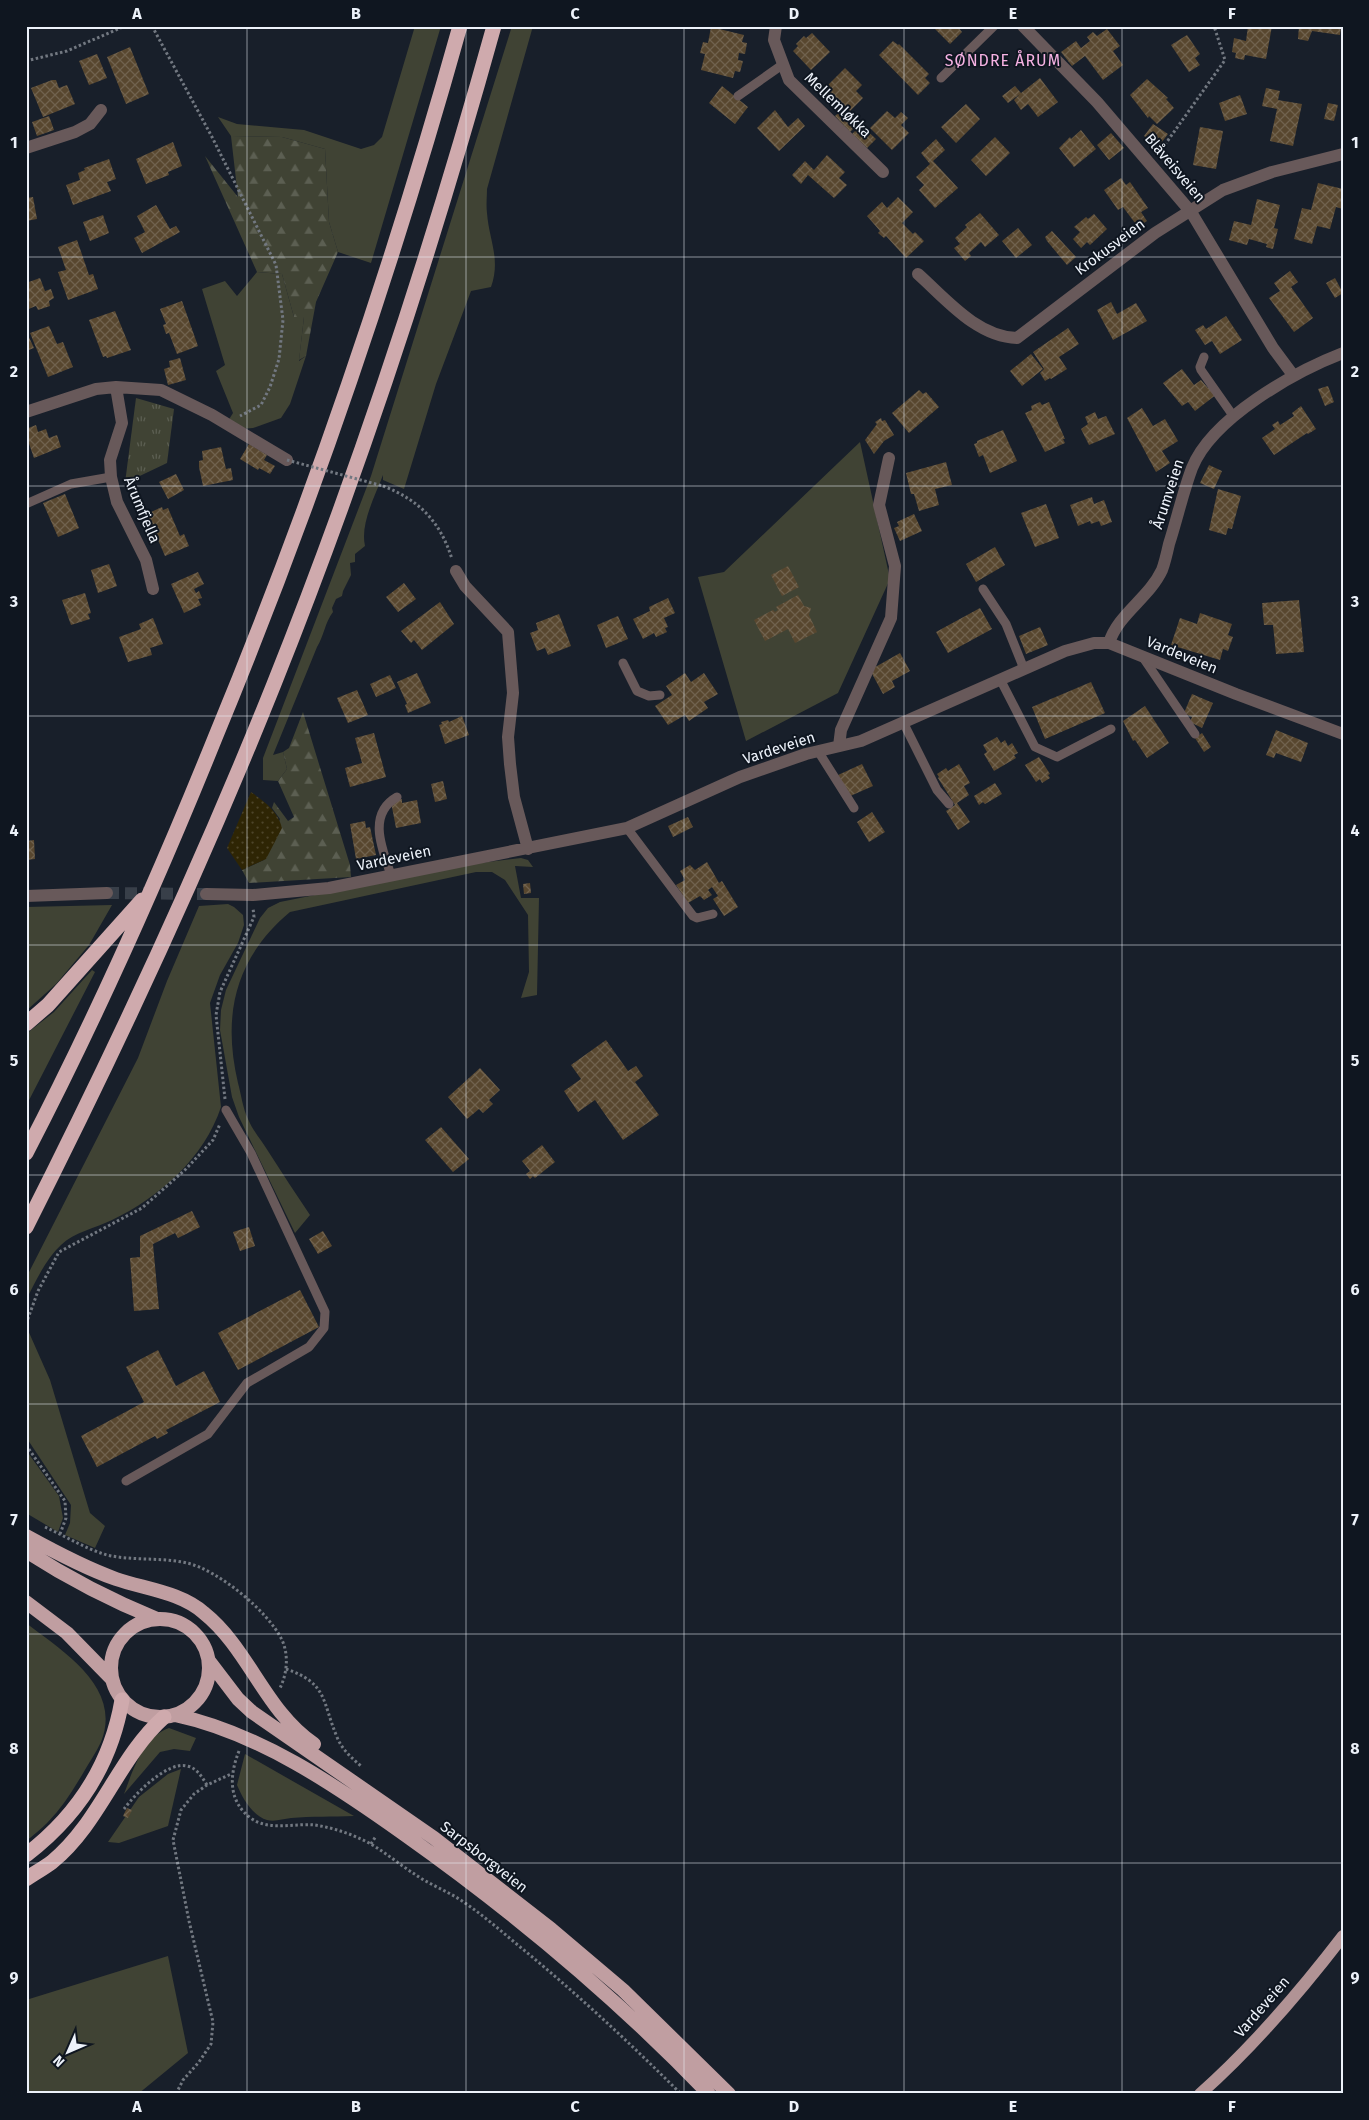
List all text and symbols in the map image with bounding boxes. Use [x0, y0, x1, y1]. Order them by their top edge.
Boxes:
text: A [131, 4, 142, 23]
text: B [351, 4, 361, 23]
text: C [570, 4, 580, 23]
text: D [789, 4, 799, 23]
text: E [1009, 4, 1017, 23]
text: F [1228, 4, 1236, 23]
district label: SØNDRE ÅRUM [945, 50, 1061, 70]
street label: Mellemløkka [801, 69, 875, 141]
street label: Blåveisveien [1141, 130, 1209, 206]
text: 1 [10, 133, 18, 152]
text: 1 [1351, 133, 1359, 152]
street label: Krokusveien [1072, 215, 1148, 279]
text: 2 [10, 362, 18, 381]
text: 2 [1351, 362, 1359, 381]
street label: Årumveien [1148, 457, 1188, 531]
street label: Årumfjella [120, 474, 164, 546]
text: 3 [9, 592, 18, 611]
text: 3 [1350, 592, 1359, 611]
street label: Vardeveien [1144, 633, 1220, 677]
street label: Vardeveien [741, 728, 817, 768]
text: 4 [9, 821, 19, 840]
text: 4 [1350, 821, 1360, 840]
street label: Vardeveien [355, 841, 433, 875]
text: 5 [10, 1051, 19, 1070]
text: 5 [1351, 1051, 1360, 1070]
text: 6 [9, 1280, 19, 1299]
text: 6 [1350, 1280, 1360, 1299]
text: 7 [10, 1510, 18, 1529]
text: 7 [1351, 1510, 1359, 1529]
text: 8 [9, 1739, 19, 1758]
text: 8 [1350, 1739, 1360, 1758]
street label: Sarpsborgveien [437, 1817, 531, 1897]
text: 9 [10, 1968, 19, 1987]
text: 9 [1351, 1968, 1360, 1987]
street label: Vardeveien [1231, 1973, 1293, 2041]
north arrow [42, 2028, 92, 2078]
text: N [50, 2052, 68, 2070]
text: A [131, 2097, 142, 2116]
text: B [351, 2097, 361, 2116]
text: C [570, 2097, 580, 2116]
text: D [789, 2097, 799, 2116]
text: E [1009, 2097, 1017, 2116]
text: F [1228, 2097, 1236, 2116]

